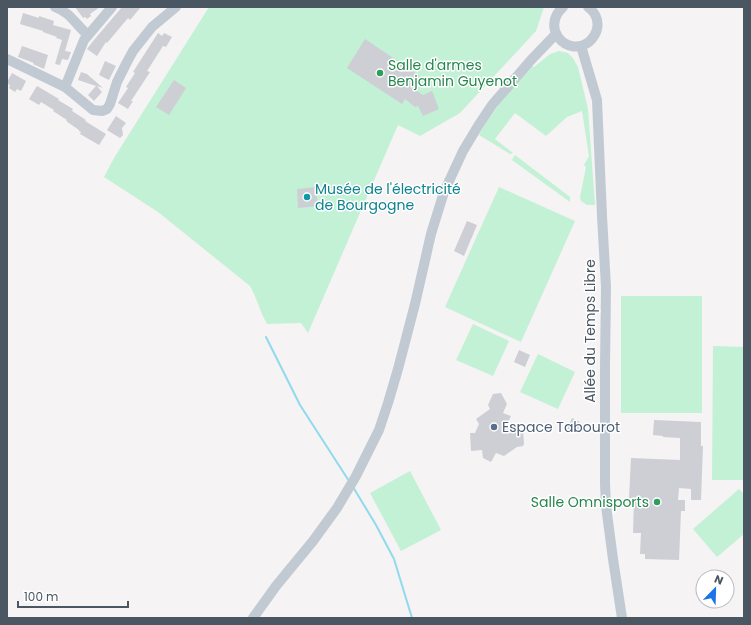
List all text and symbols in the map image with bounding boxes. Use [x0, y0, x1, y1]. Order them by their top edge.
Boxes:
place label: Salle d'armes Benjamin Guyenot [388, 55, 517, 91]
marker: Salle d'armes Benjamin Guyenot [375, 68, 385, 78]
place label: Musée de l'électricité de Bourgogne [315, 179, 461, 215]
marker: Musée de l'électricité de Bourgogne [302, 192, 312, 202]
street label: Allée du Temps Libre [580, 259, 600, 403]
place label: Espace Tabourot [502, 417, 620, 437]
marker: Espace Tabourot [489, 422, 499, 432]
place label: Salle Omnisports [531, 492, 649, 512]
marker: Salle Omnisports [652, 497, 662, 507]
north arrow [695, 569, 735, 609]
text: N [712, 571, 726, 589]
scale bar [18, 583, 128, 609]
text: 100 m [24, 588, 58, 605]

